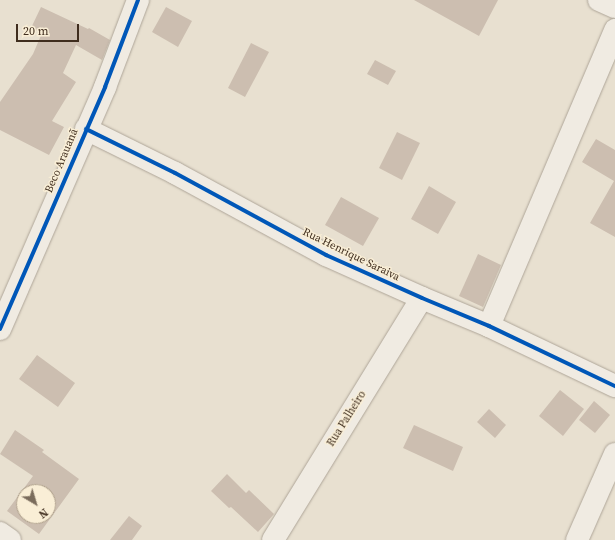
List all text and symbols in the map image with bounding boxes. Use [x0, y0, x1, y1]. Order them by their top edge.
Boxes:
scale bar [18, 16, 81, 42]
text: 20 m [23, 23, 49, 39]
street label: Beco Arauanã [43, 127, 81, 195]
street label: Rua Henrique Saraiva [300, 226, 402, 284]
street label: Rua Palheiro [325, 389, 369, 449]
north arrow [16, 484, 56, 524]
text: N [35, 505, 51, 521]

